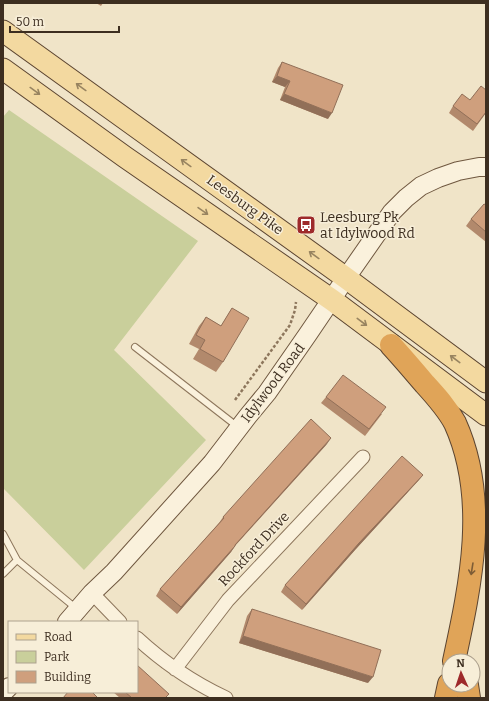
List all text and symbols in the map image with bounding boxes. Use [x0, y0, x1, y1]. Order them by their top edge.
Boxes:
scale bar [10, 8, 119, 34]
text: 50 m [16, 15, 45, 29]
one-way arrow [75, 83, 86, 91]
one-way arrow [29, 87, 40, 96]
one-way arrow [181, 159, 192, 167]
street label: Leesburg Pike [203, 172, 287, 238]
one-way arrow [198, 207, 209, 215]
place label: Leesburg Pk at Idylwood Rd [320, 209, 415, 242]
bus stop icon: Leesburg Pk at Idylwood Rd [295, 214, 317, 236]
one-way arrow [309, 251, 320, 259]
one-way arrow [356, 318, 367, 327]
street label: Idylwood Road [238, 340, 308, 426]
one-way arrow [449, 355, 460, 363]
street label: Rockford Drive [215, 508, 293, 590]
one-way arrow [468, 562, 476, 575]
legend [8, 621, 138, 693]
text: Road [44, 630, 72, 644]
text: Park [44, 650, 70, 664]
north arrow [441, 653, 481, 693]
text: N [456, 657, 466, 670]
text: Building [44, 670, 91, 684]

